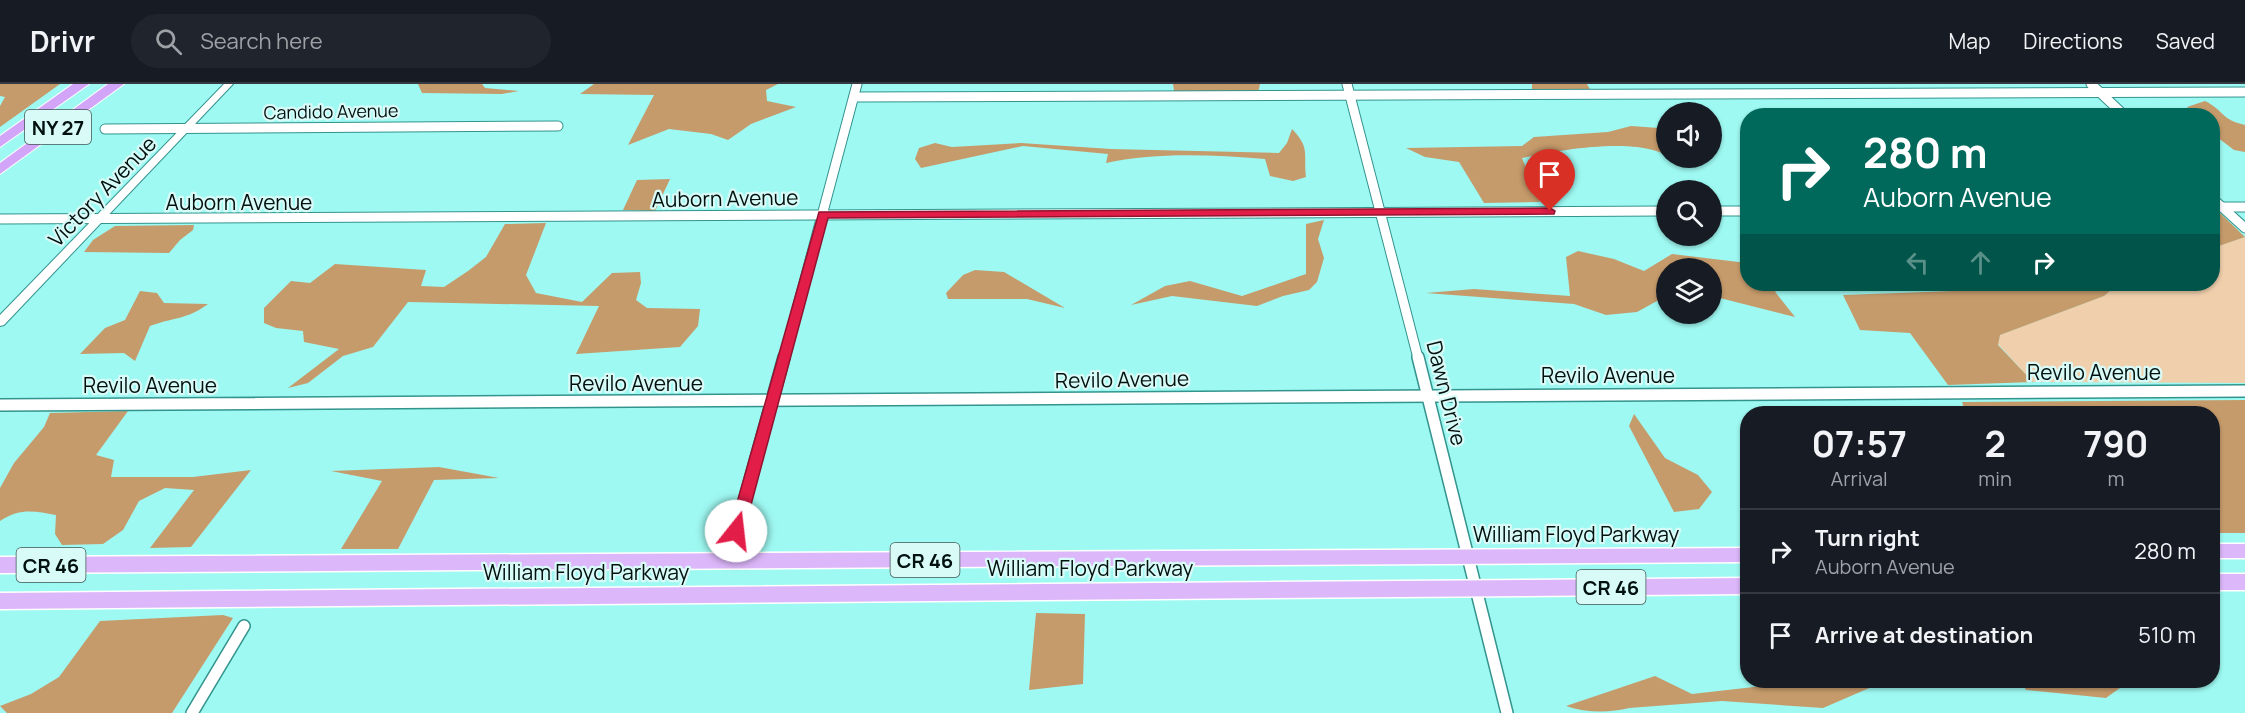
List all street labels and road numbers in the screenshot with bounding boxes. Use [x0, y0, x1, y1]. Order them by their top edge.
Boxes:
street label: Candido Avenue [263, 98, 399, 124]
road number: NY 27 [25, 110, 91, 144]
street label: Victory Avenue [42, 130, 162, 252]
street label: Auborn Avenue [651, 183, 799, 213]
street label: Auborn Avenue [166, 188, 312, 216]
street label: Dawn Drive [1420, 338, 1474, 448]
street label: Revilo Avenue [2027, 358, 2161, 386]
street label: Revilo Avenue [1541, 361, 1675, 389]
street label: Revilo Avenue [1055, 364, 1189, 394]
street label: Revilo Avenue [569, 369, 703, 397]
street label: Revilo Avenue [83, 371, 217, 399]
street label: William Floyd Parkway [1473, 520, 1679, 548]
road number: CR 46 [890, 543, 960, 577]
road number: CR 46 [16, 548, 86, 582]
street label: William Floyd Parkway [987, 554, 1193, 582]
street label: William Floyd Parkway [483, 558, 689, 586]
road number: CR 46 [1576, 570, 1646, 604]

